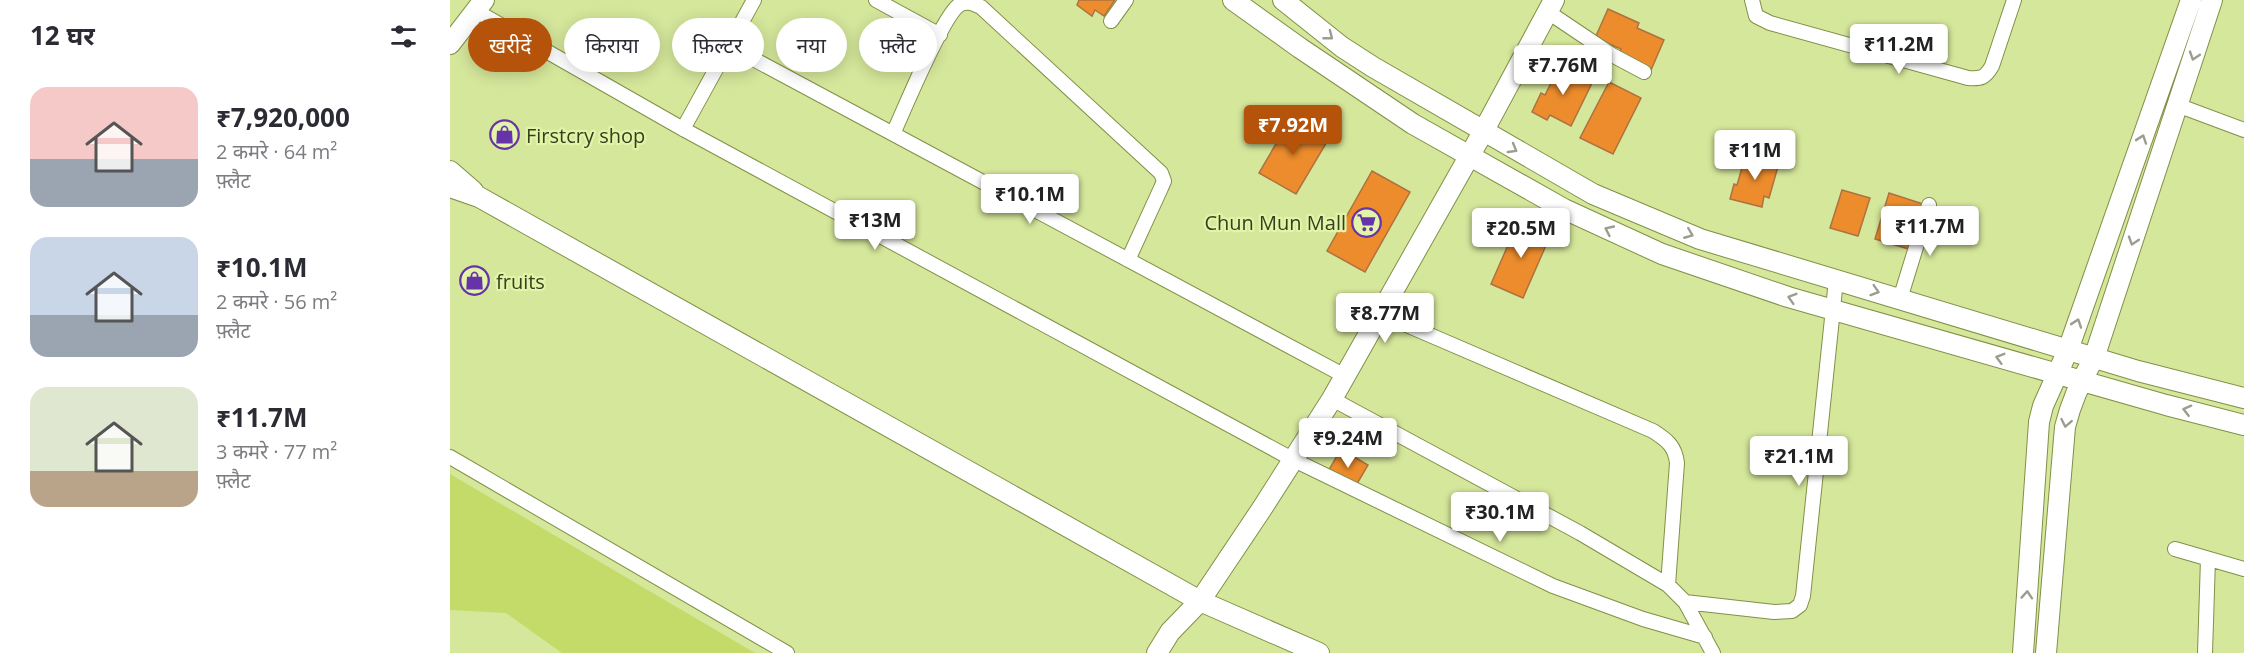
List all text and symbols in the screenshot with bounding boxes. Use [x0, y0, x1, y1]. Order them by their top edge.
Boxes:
text: 12 घर [30, 17, 95, 53]
chip: खरीदें [468, 18, 552, 72]
chip: किराया [564, 18, 660, 72]
chip: फ़िल्टर [672, 18, 764, 72]
chip: नया [776, 18, 847, 72]
chip: फ़्लैट [859, 18, 937, 72]
icon: filters [387, 20, 420, 53]
pin: ₹11.2M [1850, 24, 1948, 75]
one-way arrow [1323, 29, 1334, 40]
text: ₹11.2M [1864, 30, 1934, 57]
pin: ₹7.76M [1514, 45, 1612, 96]
one-way arrow [2188, 50, 2201, 61]
text: ₹7.76M [1528, 51, 1598, 78]
text: ₹7,920,000 [216, 99, 350, 135]
pin: ₹7.92M [1244, 105, 1342, 156]
icon: home [78, 111, 150, 183]
text: ₹7.92M [1258, 111, 1328, 138]
shop icon: Firstcry shop [489, 119, 521, 151]
place label: Firstcry shop [526, 122, 645, 149]
pin: ₹11M [1719, 130, 1791, 181]
one-way arrow [2134, 135, 2147, 145]
text: ₹11M [1728, 136, 1782, 163]
text: 2 कमरे · 64 m² [216, 138, 337, 165]
one-way arrow [1507, 142, 1517, 153]
text: फ़्लैट [216, 167, 251, 194]
pin: ₹10.1M [981, 174, 1079, 225]
text: ₹10.1M [995, 180, 1065, 207]
pin: ₹13M [839, 200, 911, 251]
text: ₹13M [848, 206, 902, 233]
supermarket icon: Chun Mun Mall [1351, 206, 1383, 238]
pin: ₹11.7M [1881, 206, 1979, 257]
pin: ₹20.5M [1472, 208, 1570, 259]
place label: Chun Mun Mall [1204, 209, 1346, 236]
text: ₹11.7M [1895, 212, 1965, 239]
text: ₹20.5M [1486, 214, 1556, 241]
one-way arrow [1605, 225, 1616, 237]
one-way arrow [1682, 227, 1693, 239]
one-way arrow [2127, 235, 2140, 246]
text: ₹10.1M [216, 249, 307, 285]
icon: home [78, 261, 150, 333]
shop icon: fruits [459, 265, 491, 297]
place label: fruits [496, 268, 545, 295]
one-way arrow [1869, 284, 1880, 297]
text: 2 कमरे · 56 m² [216, 288, 337, 315]
pin: ₹8.77M [1336, 293, 1434, 344]
one-way arrow [1787, 293, 1798, 305]
text: ₹8.77M [1350, 299, 1420, 326]
text: फ़्लैट [216, 317, 251, 344]
one-way arrow [2070, 318, 2083, 329]
one-way arrow [1995, 352, 2005, 365]
text: ₹11.7M [216, 399, 307, 435]
one-way arrow [2182, 405, 2192, 418]
icon: home [78, 411, 150, 483]
pin: ₹9.24M [1299, 418, 1397, 469]
one-way arrow [2060, 418, 2073, 428]
text: ₹9.24M [1313, 424, 1383, 451]
pin: ₹21.1M [1750, 436, 1848, 487]
text: 3 कमरे · 77 m² [216, 438, 337, 465]
text: ₹21.1M [1764, 442, 1834, 469]
text: फ़्लैट [216, 467, 251, 494]
pin: ₹30.1M [1451, 492, 1549, 543]
text: ₹30.1M [1465, 498, 1535, 525]
one-way arrow [2020, 590, 2033, 599]

